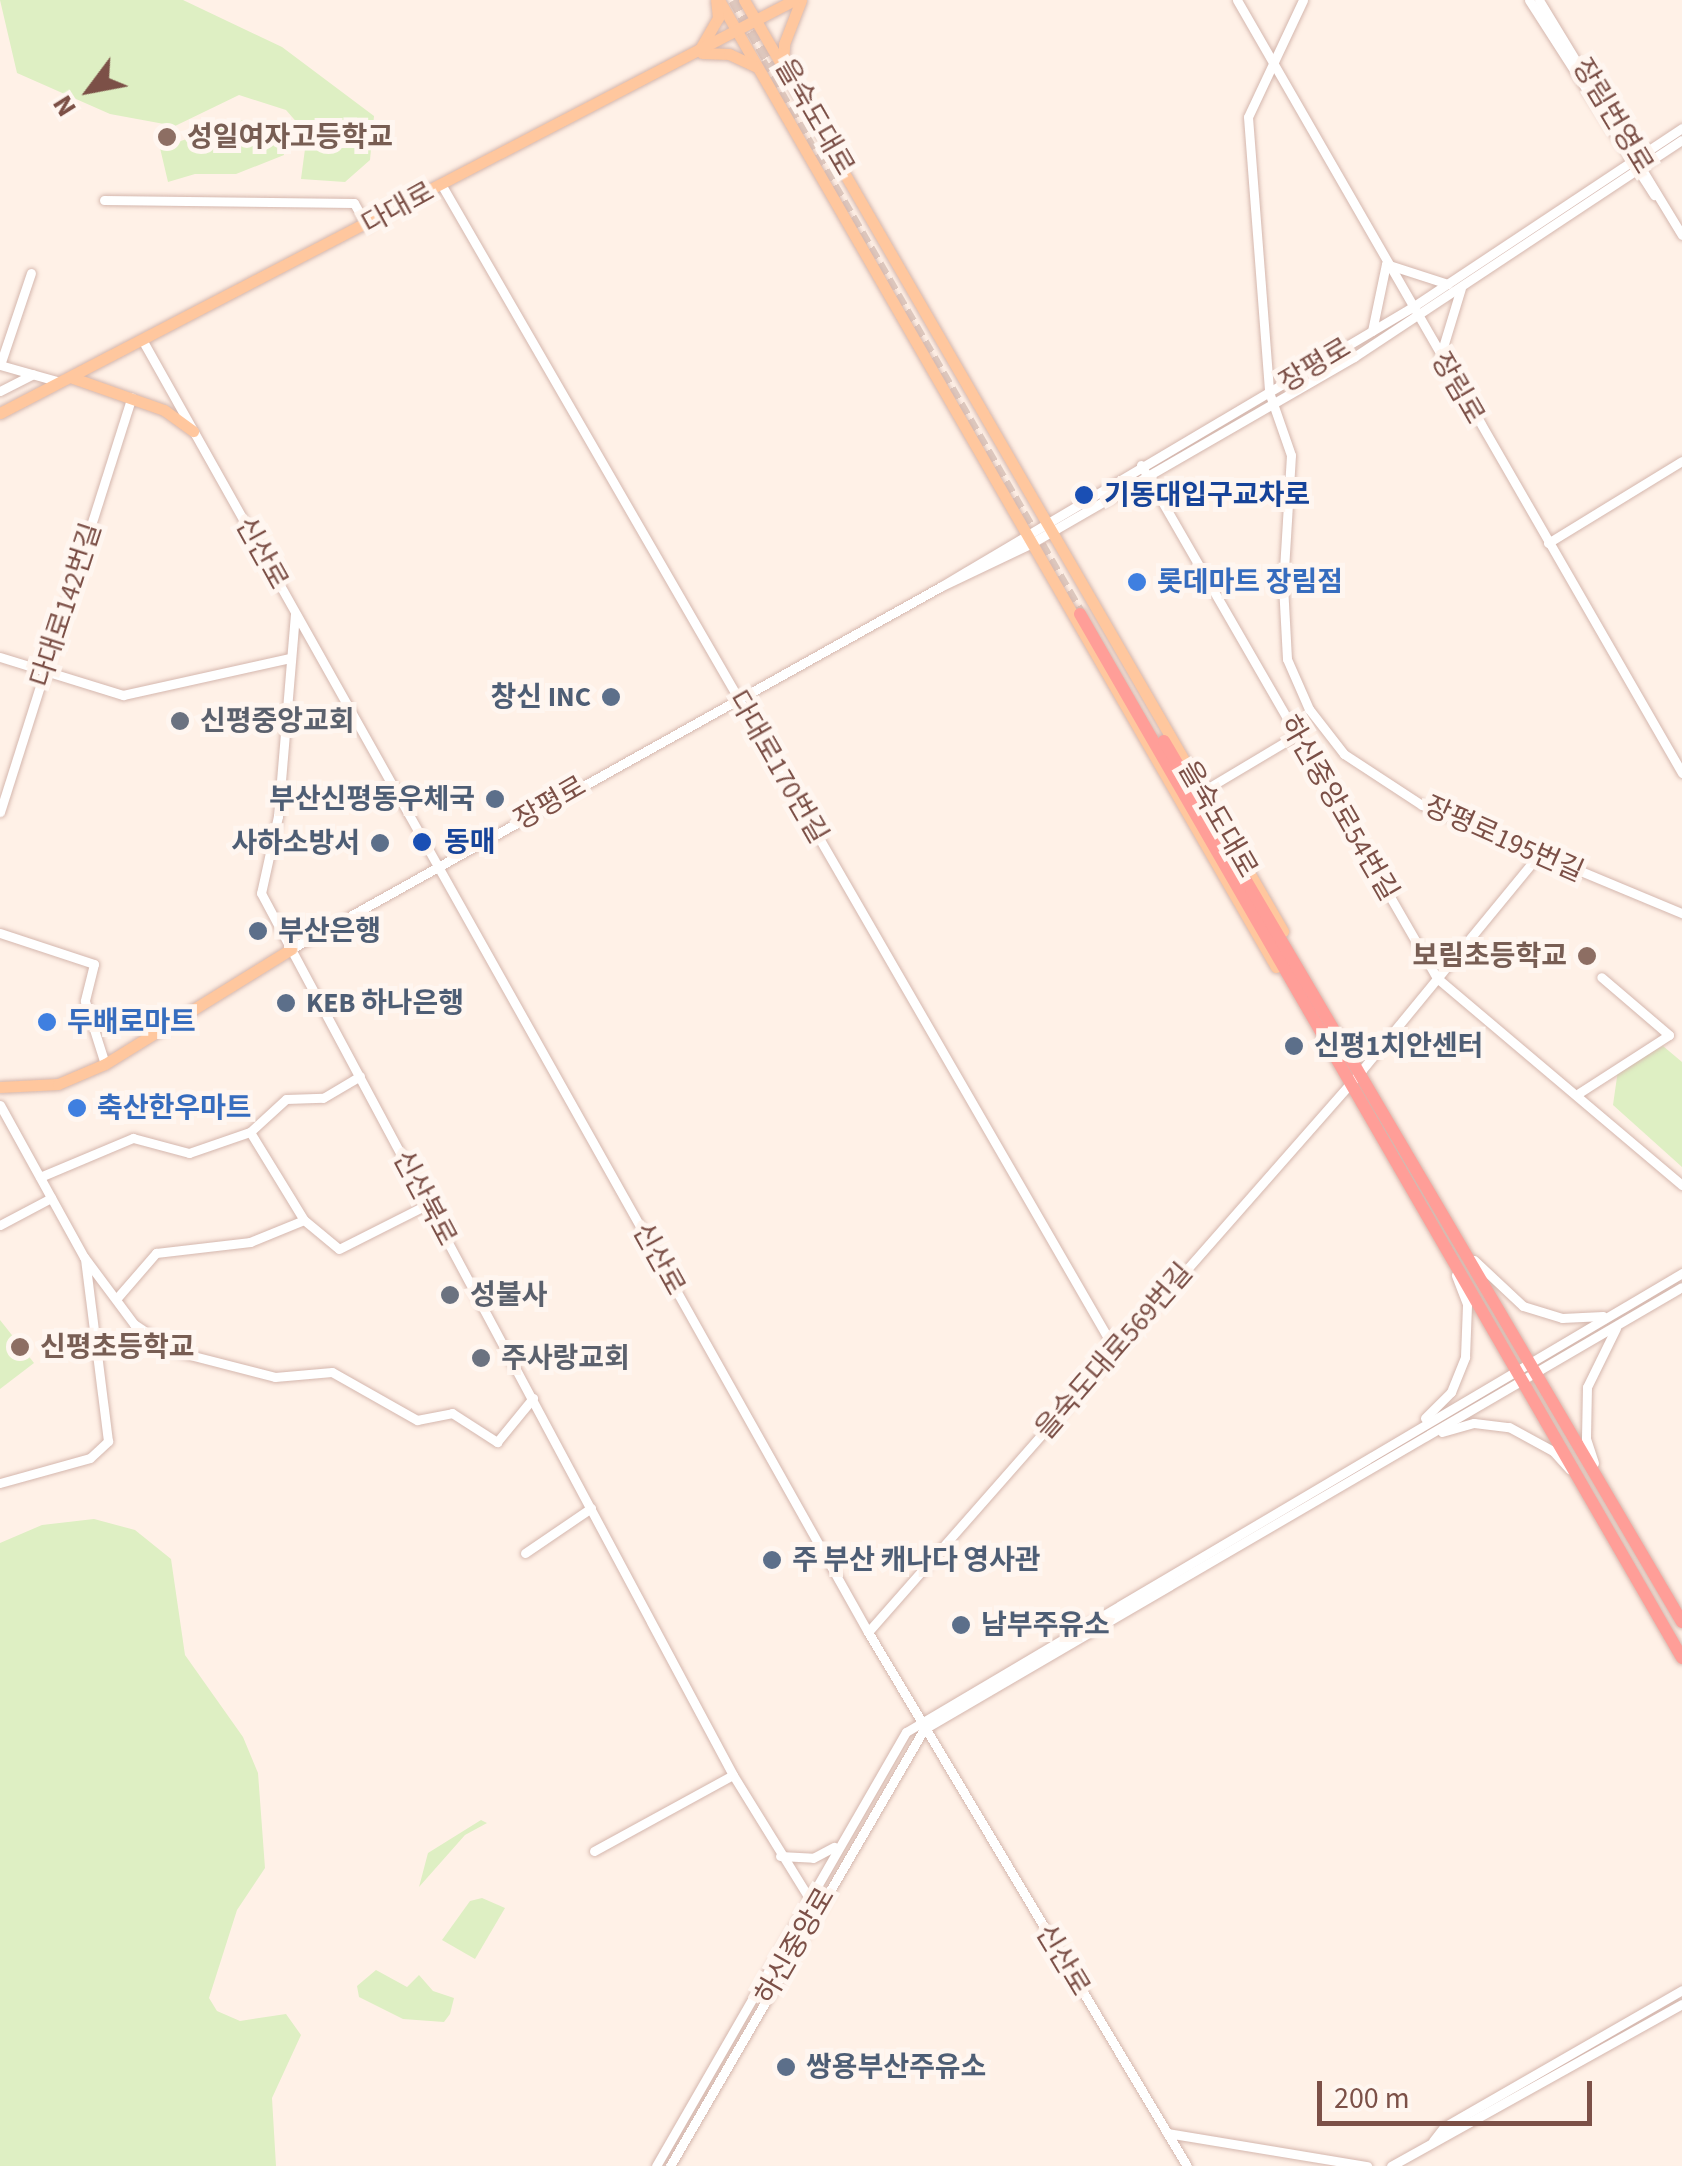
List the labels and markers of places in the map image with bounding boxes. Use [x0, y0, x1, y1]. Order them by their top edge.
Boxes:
place label: 성일여자고등학교 [187, 120, 393, 154]
marker: 성일여자고등학교 [156, 126, 178, 148]
place label: 기동대입구교차로 [1104, 478, 1310, 512]
marker: 기동대입구교차로 [1073, 484, 1095, 506]
place label: 롯데마트 장림점 [1157, 565, 1343, 599]
marker: 롯데마트 장림점 [1126, 571, 1148, 593]
place label: 창신 INC [491, 680, 591, 714]
marker: 창신 INC [600, 686, 622, 708]
place label: 신평중앙교회 [200, 704, 355, 738]
marker: 신평중앙교회 [169, 710, 191, 732]
place label: 부산신평동우체국 [269, 782, 475, 816]
marker: 부산신평동우체국 [484, 788, 506, 810]
place label: 동매 [444, 825, 496, 859]
place label: 사하소방서 [231, 826, 360, 860]
marker: 동매 [409, 829, 435, 855]
marker: 사하소방서 [369, 832, 391, 854]
place label: 부산은행 [278, 914, 381, 948]
marker: 부산은행 [247, 920, 269, 942]
place label: 보림초등학교 [1412, 939, 1567, 973]
marker: 보림초등학교 [1576, 945, 1598, 967]
place label: KEB 하나은행 [306, 986, 464, 1020]
marker: KEB 하나은행 [275, 992, 297, 1014]
place label: 두배로마트 [67, 1005, 196, 1039]
marker: 두배로마트 [36, 1011, 58, 1033]
place label: 신평1치안센터 [1314, 1029, 1483, 1063]
marker: 신평1치안센터 [1283, 1035, 1305, 1057]
place label: 축산한우마트 [97, 1091, 252, 1125]
marker: 축산한우마트 [66, 1097, 88, 1119]
place label: 성불사 [470, 1278, 547, 1312]
marker: 성불사 [439, 1284, 461, 1306]
place label: 신평초등학교 [40, 1330, 195, 1364]
marker: 신평초등학교 [9, 1336, 31, 1358]
place label: 주사랑교회 [501, 1341, 630, 1375]
marker: 주사랑교회 [470, 1347, 492, 1369]
place label: 주 부산 캐나다 영사관 [792, 1543, 1041, 1577]
marker: 주 부산 캐나다 영사관 [761, 1549, 783, 1571]
place label: 남부주유소 [981, 1608, 1110, 1642]
marker: 남부주유소 [950, 1614, 972, 1636]
place label: 쌍용부산주유소 [806, 2050, 986, 2084]
marker: 쌍용부산주유소 [775, 2056, 797, 2078]

